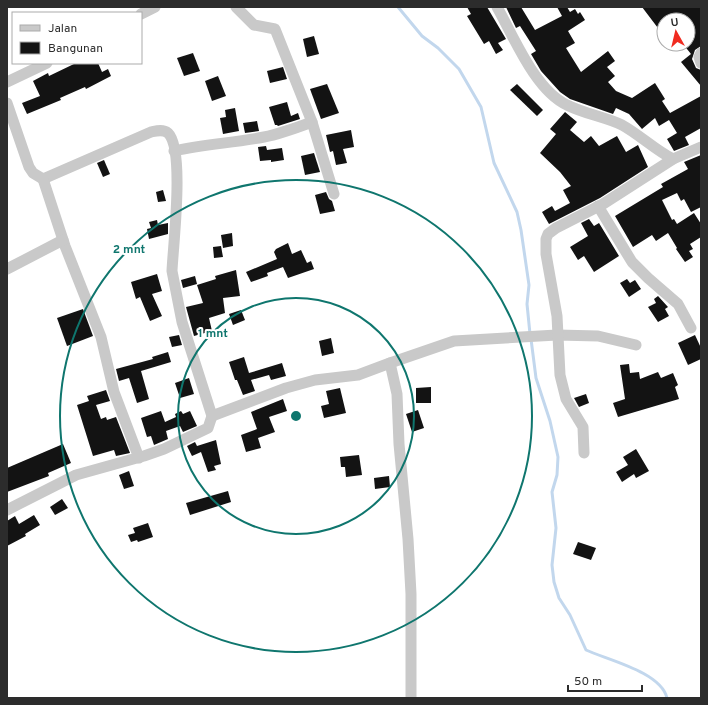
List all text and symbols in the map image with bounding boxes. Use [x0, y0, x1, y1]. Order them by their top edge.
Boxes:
legend [12, 12, 142, 64]
north arrow [656, 12, 696, 52]
text: U [670, 16, 680, 31]
text: Jalan [48, 21, 77, 37]
text: Bangunan [48, 41, 103, 57]
text: 2 mnt [113, 242, 146, 258]
text: 1 mnt [198, 326, 228, 342]
centre of rings [289, 409, 303, 423]
scale bar [568, 667, 642, 693]
text: 50 m [574, 674, 602, 690]

